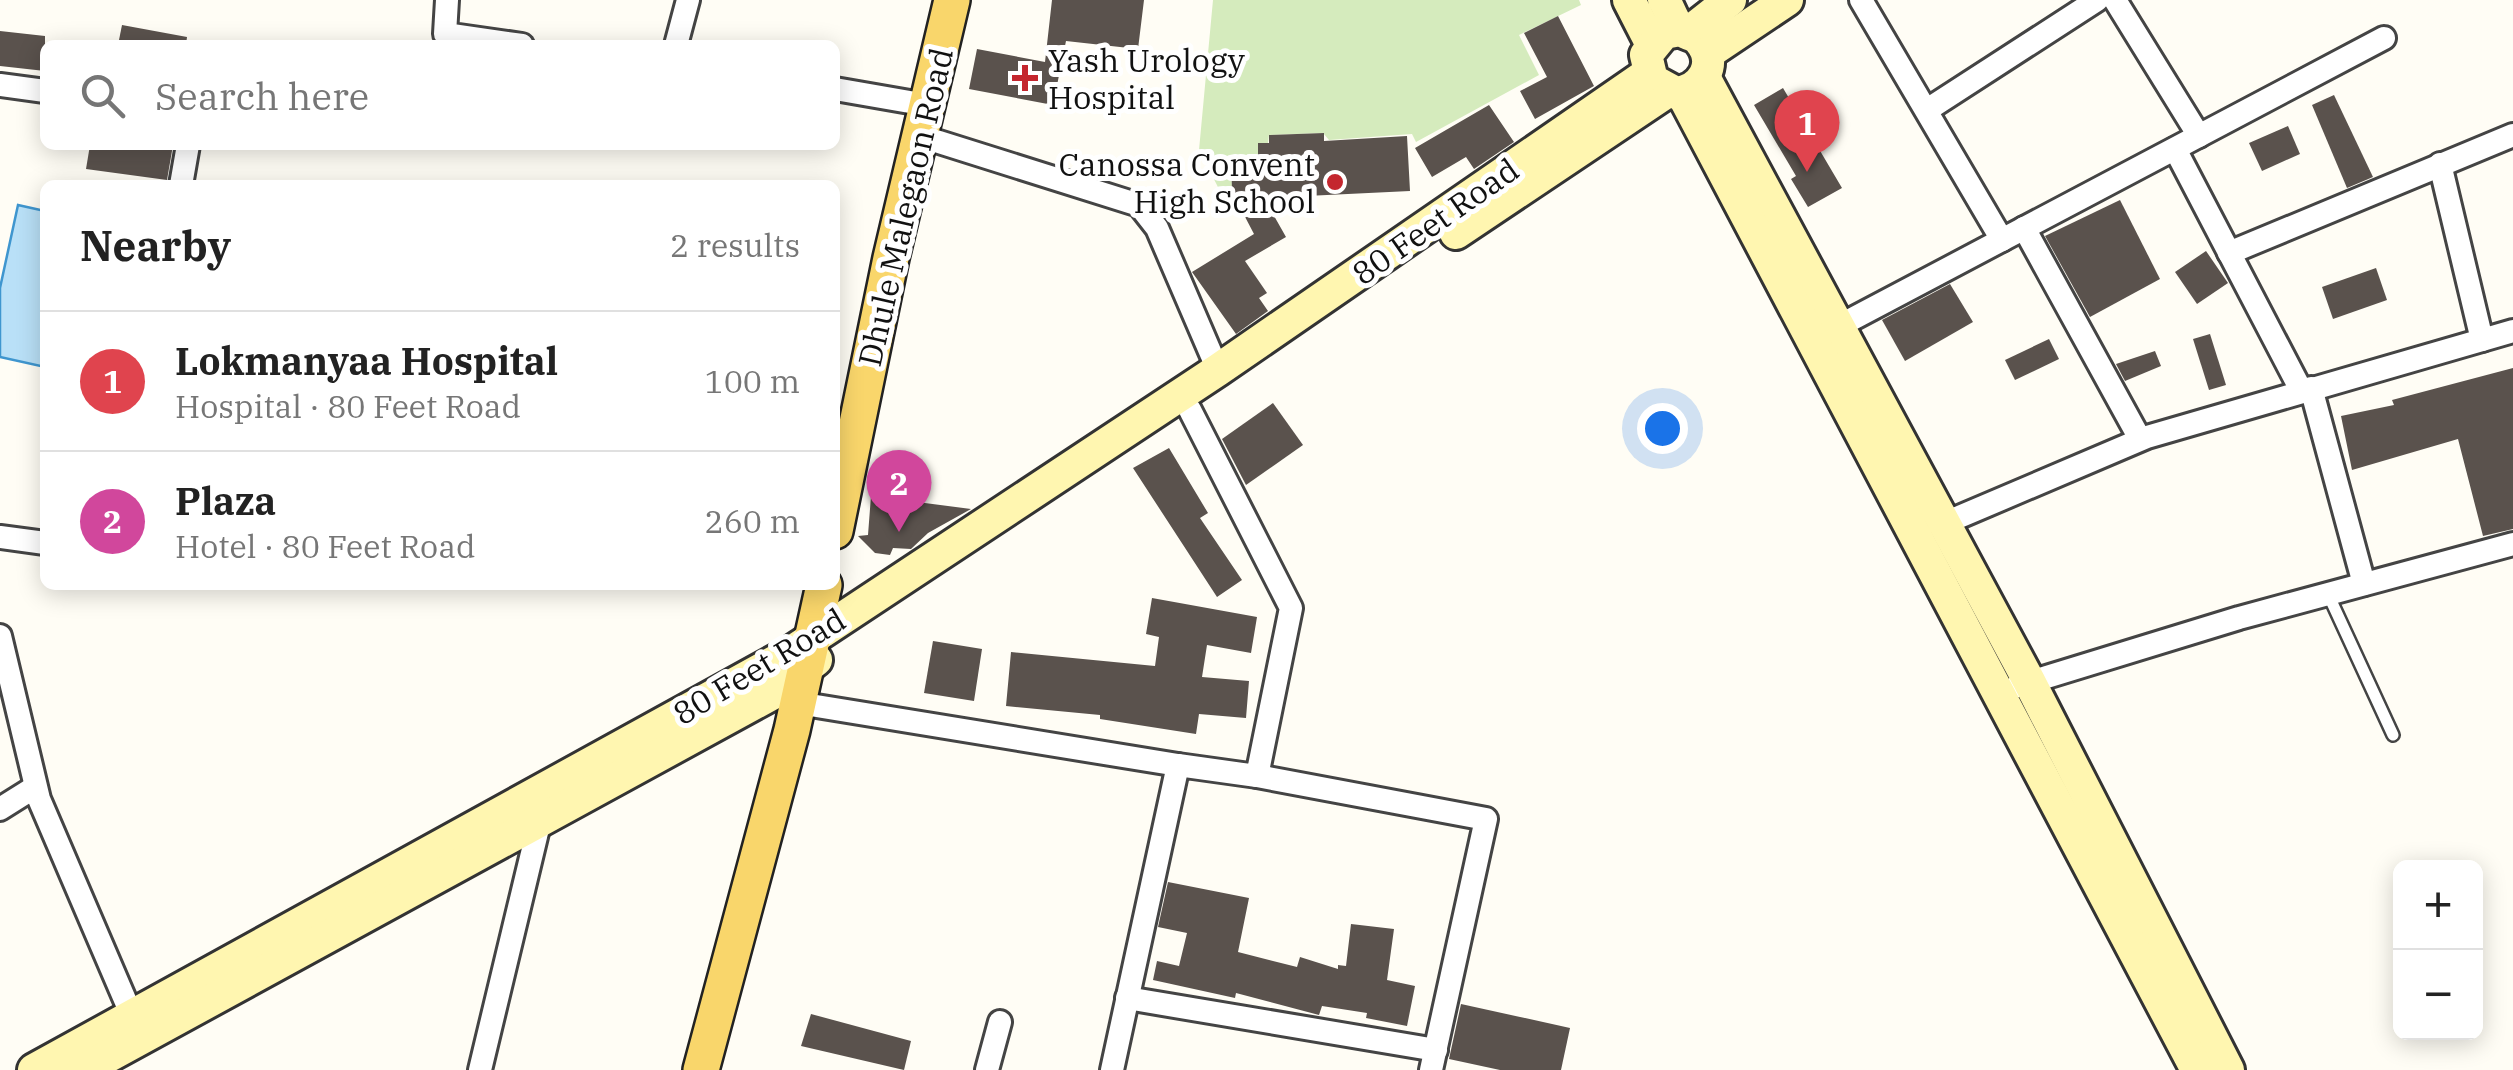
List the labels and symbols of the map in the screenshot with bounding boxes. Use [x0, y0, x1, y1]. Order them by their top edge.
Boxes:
place label: Yash Urology Hospital [1048, 39, 1246, 118]
street label: Dhule Malegaon Road [848, 44, 962, 370]
marker: Yash Urology Hospital [1012, 65, 1038, 91]
pin: 1 [1774, 90, 1840, 172]
place label: Canossa Convent High School [1058, 143, 1315, 222]
street label: 80 Feet Road [1344, 148, 1526, 294]
marker: Canossa Convent High School [1324, 171, 1346, 193]
your location [1637, 403, 1688, 454]
pin: 2 [866, 450, 932, 532]
street label: 80 Feet Road [665, 598, 853, 734]

